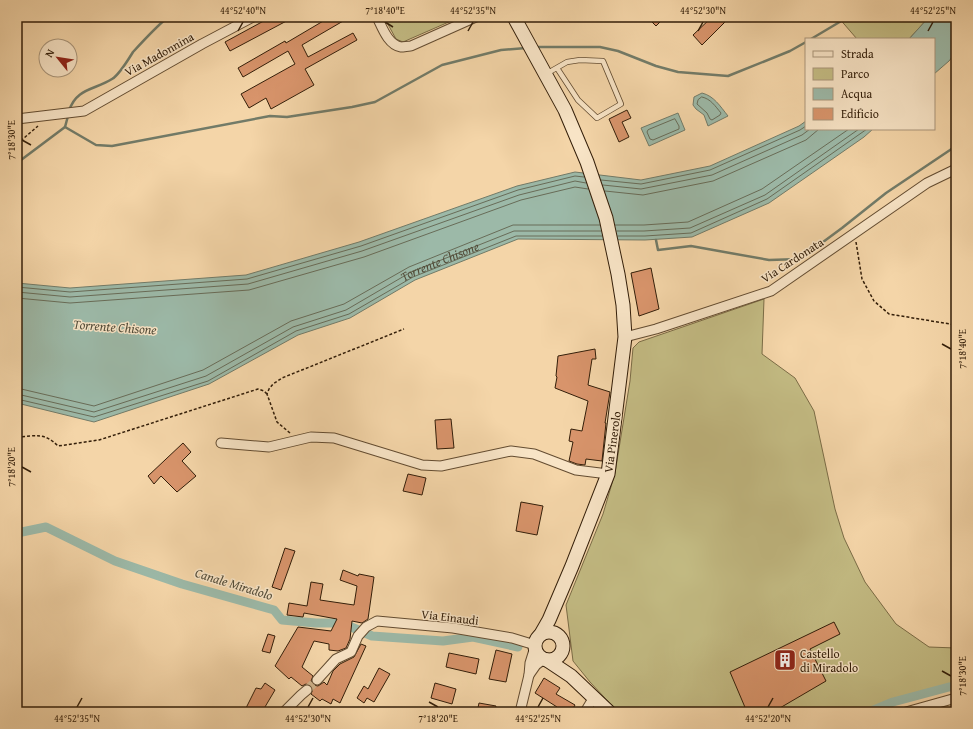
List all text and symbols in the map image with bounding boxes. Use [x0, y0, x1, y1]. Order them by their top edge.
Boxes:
text: 44°52'40"N [220, 3, 266, 18]
text: 7°18'40"E [365, 3, 405, 18]
text: 44°52'35"N [450, 3, 496, 18]
text: 44°52'30"N [680, 3, 726, 18]
text: 44°52'25"N [910, 3, 956, 18]
street label: Via Madonnina [121, 28, 197, 80]
north arrow [38, 38, 78, 78]
legend [805, 38, 935, 130]
text: N [41, 45, 58, 60]
text: Strada [841, 45, 874, 62]
text: Parco [841, 65, 869, 82]
text: Acqua [841, 85, 872, 102]
text: Edificio [841, 105, 879, 122]
text: 7°18'30"E [4, 120, 19, 160]
street label: Via Cardonata [757, 233, 827, 287]
water label: Torrente Chisone [396, 236, 482, 286]
water label: Torrente Chisone [73, 315, 157, 339]
text: 7°18'40"E [955, 329, 970, 369]
street label: Via Pinerolo [599, 410, 625, 474]
text: 7°18'20"E [4, 447, 19, 487]
water label: Canale Miradolo [193, 563, 276, 605]
street label: Via Einaudi [420, 605, 480, 629]
place label: Castello di Miradolo [800, 645, 858, 676]
building icon: Castello di Miradolo [772, 647, 798, 673]
text: 7°18'30"E [955, 656, 970, 696]
text: 44°52'35"N [54, 711, 100, 726]
text: 44°52'30"N [285, 711, 331, 726]
text: 7°18'20"E [418, 711, 458, 726]
text: 44°52'25"N [515, 711, 561, 726]
text: 44°52'20"N [745, 711, 791, 726]

